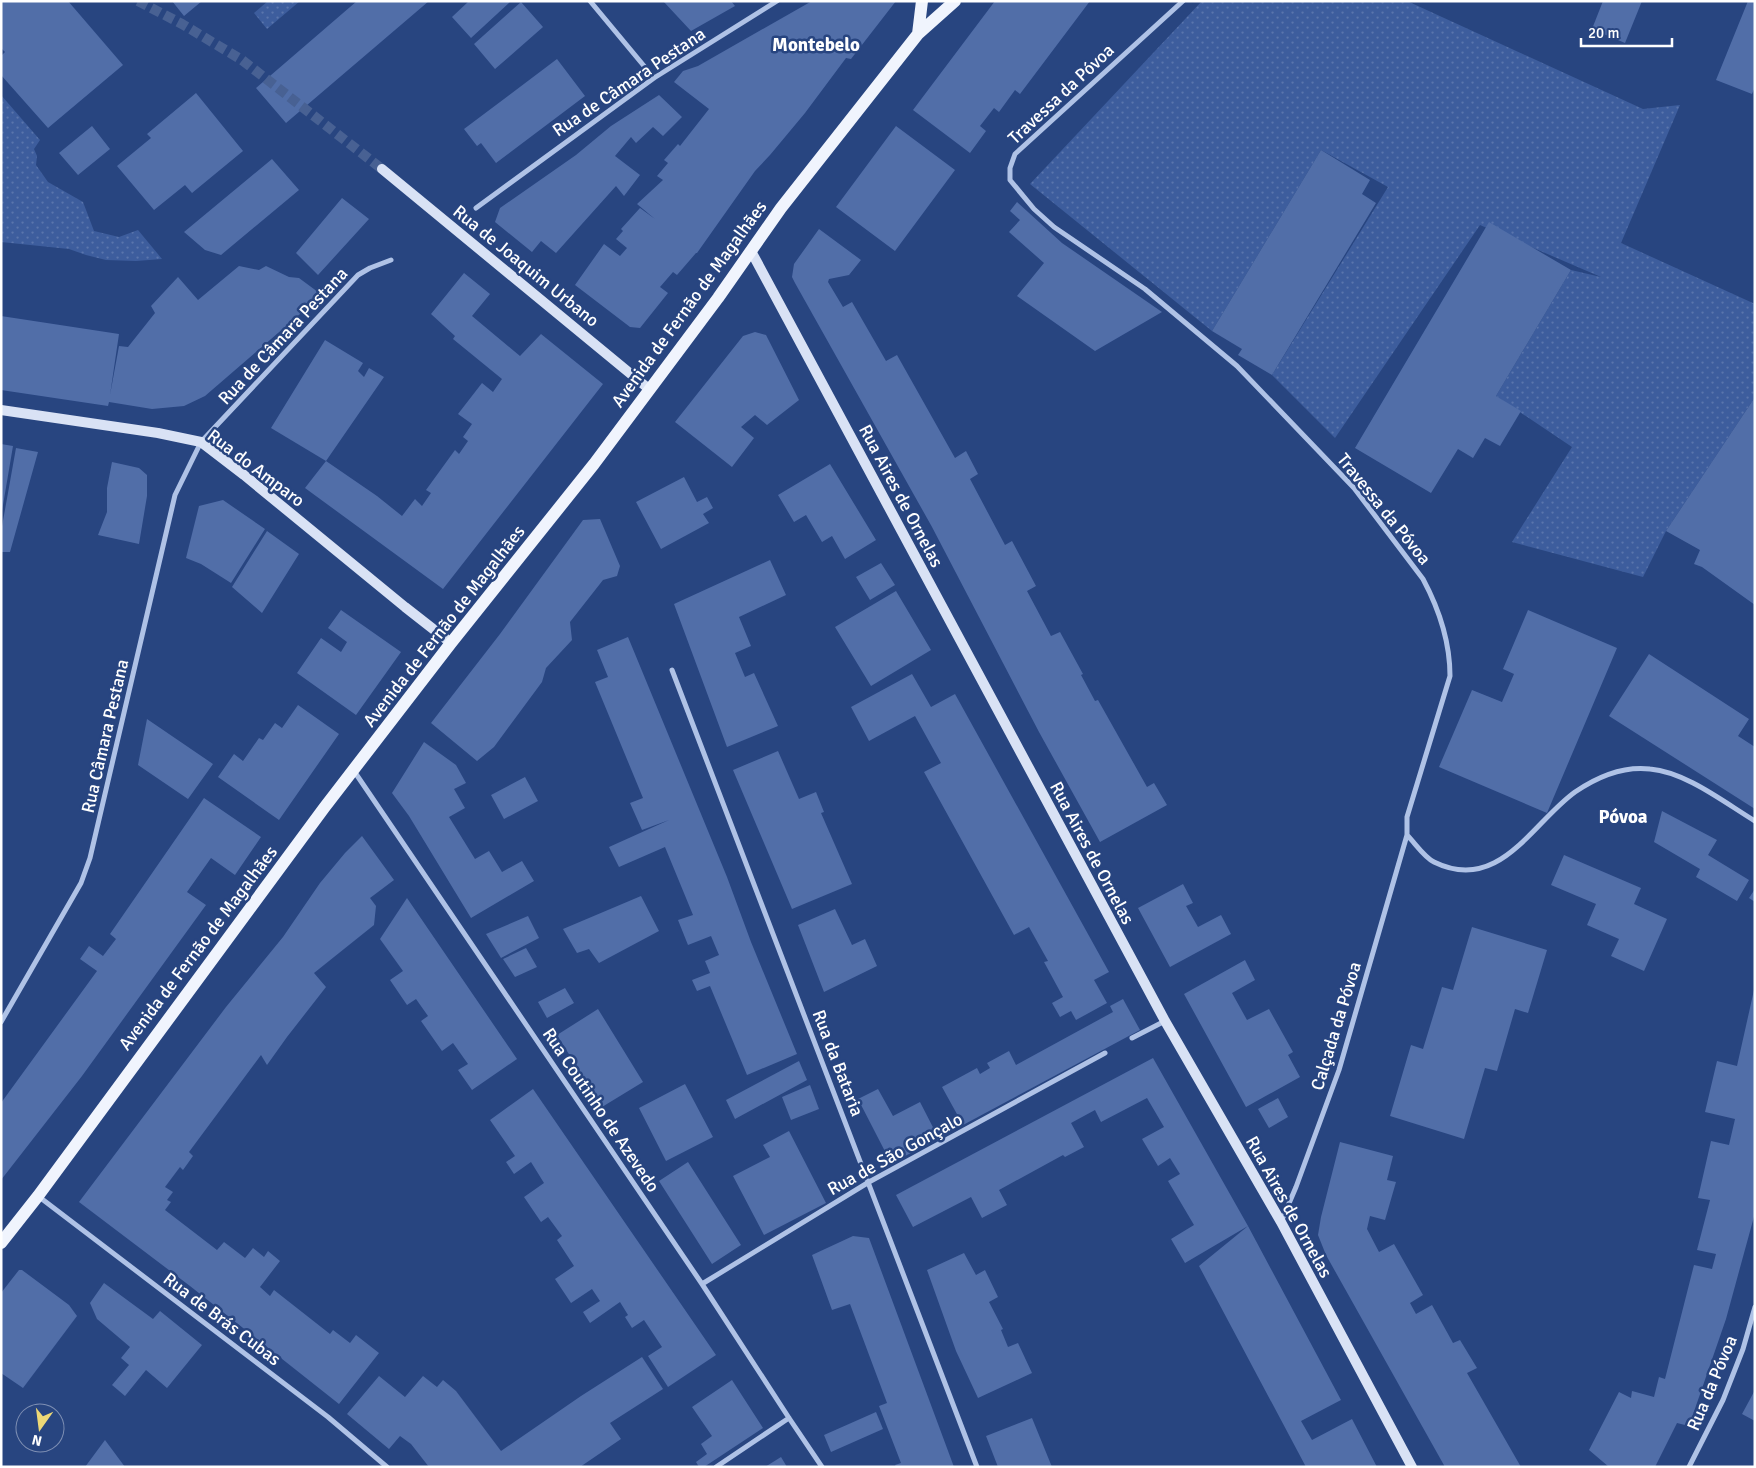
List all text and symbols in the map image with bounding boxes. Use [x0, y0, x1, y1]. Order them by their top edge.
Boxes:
scale bar [1581, 15, 1672, 47]
street label: Rua de Câmara Pestana [548, 23, 710, 141]
text: 20 m [1588, 24, 1619, 42]
district label: Montebelo [772, 33, 860, 57]
street label: Travessa da Póvoa [1003, 39, 1119, 149]
street label: Avenida de Fernão de Magalhães [607, 196, 771, 412]
street label: Rua de Joaquim Urbano [449, 200, 603, 332]
street label: Rua de Câmara Pestana [214, 263, 352, 409]
street label: Rua Aires de Ornelas [854, 421, 948, 571]
street label: Rua do Amparo [203, 424, 309, 512]
street label: Travessa da Póvoa [1332, 449, 1436, 569]
street label: Avenida de Fernão de Magalhães [358, 521, 530, 731]
street label: Rua Câmara Pestana [77, 657, 133, 815]
street label: Rua Aires de Ornelas [1045, 778, 1139, 928]
district label: Póvoa [1598, 805, 1648, 829]
street label: Avenida de Fernão de Magalhães [114, 841, 282, 1054]
street label: Calçada da Póvoa [1306, 959, 1366, 1093]
street label: Rua da Bataria [808, 1007, 868, 1119]
street label: Rua Coutinho de Azevedo [538, 1024, 664, 1196]
street label: Rua de São Gonçalo [824, 1108, 966, 1200]
street label: Rua Aires de Ornelas [1241, 1132, 1337, 1282]
street label: Rua de Brás Cubas [159, 1268, 285, 1370]
street label: Rua da Póvoa [1682, 1332, 1742, 1434]
north arrow [15, 1403, 65, 1453]
text: N [30, 1431, 44, 1450]

